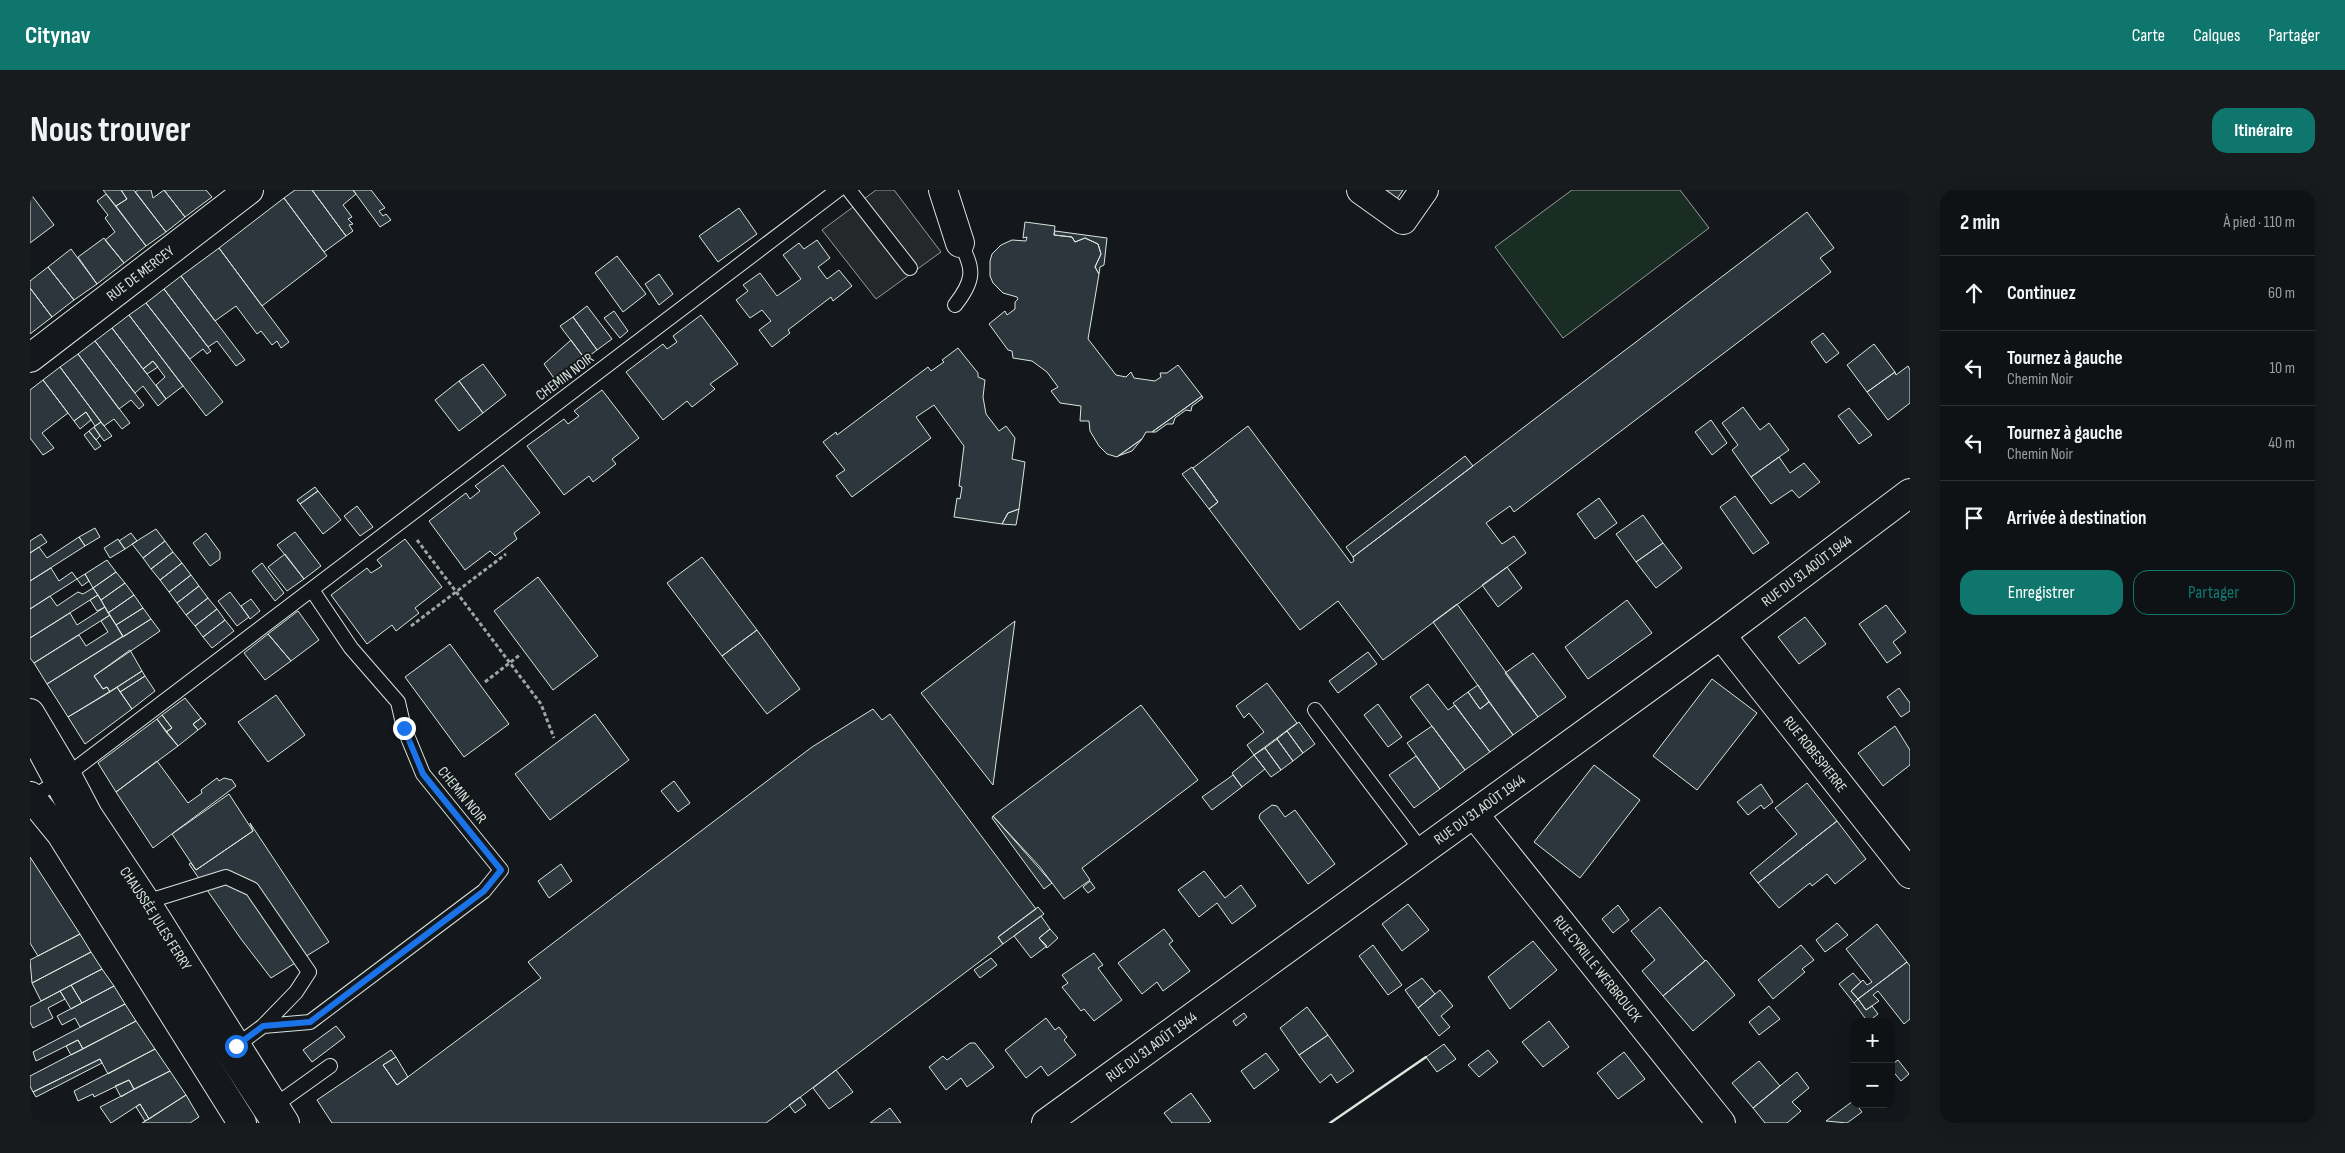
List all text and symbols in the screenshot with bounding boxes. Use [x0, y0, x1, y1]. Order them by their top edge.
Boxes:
text: Citynav [25, 21, 91, 50]
text: Carte [2132, 25, 2165, 46]
text: Calques [2193, 25, 2240, 46]
text: Partager [2268, 25, 2320, 46]
button: Itinéraire [2212, 108, 2315, 153]
text: Nous trouver [30, 109, 191, 152]
text: 2 min [1960, 210, 2000, 235]
text: À pied · 110 m [2223, 213, 2295, 232]
street label: RUE DE MERCEY [103, 241, 179, 305]
icon: ahead [1960, 279, 1988, 307]
text: Continuez [2007, 282, 2076, 305]
text: 60 m [2268, 284, 2295, 303]
text: Tournez à gauche [2007, 347, 2123, 370]
street label: CHEMIN NOIR [532, 349, 598, 405]
icon: left [1960, 354, 1988, 382]
text: 10 m [2269, 359, 2295, 378]
text: Chemin Noir [2007, 370, 2073, 389]
text: Tournez à gauche [2007, 422, 2123, 445]
icon: left [1960, 429, 1988, 457]
text: 40 m [2268, 434, 2295, 453]
text: Chemin Noir [2007, 445, 2073, 464]
icon: arrive [1960, 504, 1988, 532]
text: Arrivée à destination [2007, 507, 2147, 530]
street label: RUE DU 31 AOÛT 1944 [1758, 531, 1856, 611]
button: Enregistrer [1960, 570, 2123, 615]
button: Partager [2133, 570, 2295, 615]
street label: RUE ROBESPIERRE [1779, 712, 1851, 796]
route end [393, 717, 416, 740]
street label: CHEMIN NOIR [433, 763, 491, 827]
street label: RUE DU 31 AOÛT 1944 [1430, 770, 1529, 849]
street label: CHAUSSÉE JULES FERRY [116, 863, 196, 974]
street label: RUE CYRILLE WERBROUCK [1549, 911, 1646, 1026]
street label: RUE DU 31 AOÛT 1944 [1102, 1007, 1201, 1086]
map controls [1850, 1018, 1895, 1108]
button: + [1850, 1018, 1895, 1063]
route start [225, 1035, 248, 1058]
button: − [1850, 1063, 1895, 1108]

